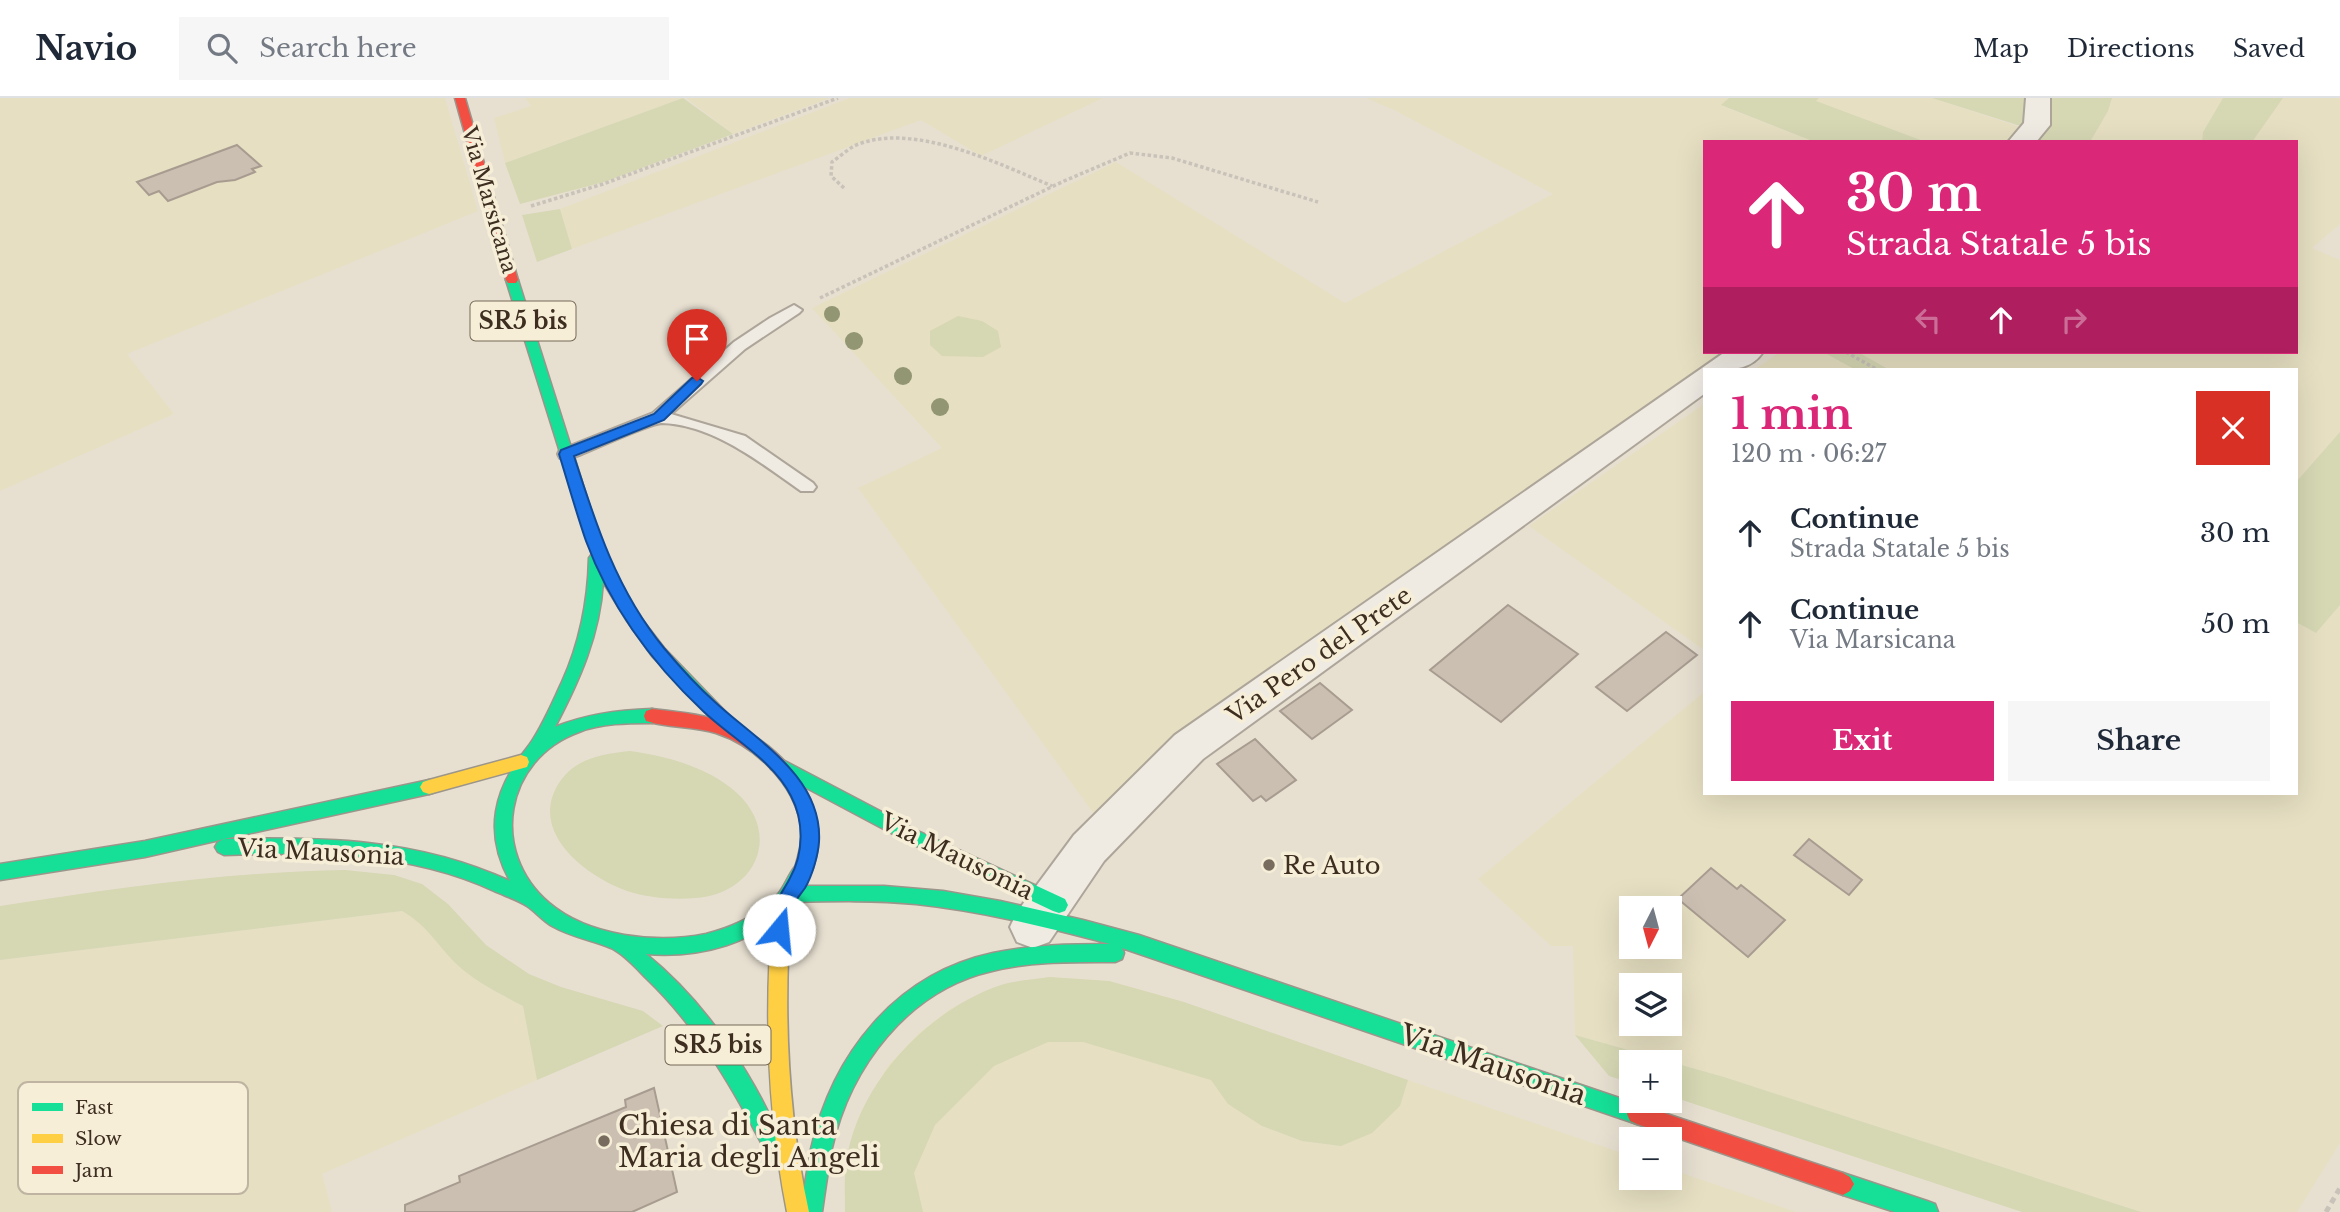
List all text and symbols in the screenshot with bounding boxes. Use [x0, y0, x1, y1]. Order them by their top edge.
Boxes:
search box [179, 17, 669, 80]
text: Navio [35, 28, 137, 69]
icon: search [203, 29, 241, 67]
text: Search here [259, 32, 417, 64]
text: Map [1973, 34, 2029, 63]
text: Directions [2067, 34, 2195, 63]
text: Saved [2233, 34, 2305, 63]
street label: Via Marsicana [455, 123, 522, 277]
text: 30 m [1846, 163, 1981, 224]
icon: ahead [1731, 168, 1822, 259]
text: Strada Statale 5 bis [1846, 224, 2152, 264]
icon: left [1909, 301, 1947, 339]
icon: ahead [1982, 301, 2020, 339]
icon: right [2055, 301, 2093, 339]
road number: SR5 bis [470, 302, 576, 341]
pin [667, 309, 727, 381]
icon: arrive [678, 320, 716, 358]
text: 1 min [1731, 388, 1853, 440]
button: close [2196, 391, 2270, 465]
text: 120 m · 06:27 [1731, 440, 1886, 468]
text: Continue [1790, 503, 1919, 535]
icon: ahead [1731, 514, 1769, 552]
text: 30 m [2200, 517, 2270, 549]
text: Strada Statale 5 bis [1790, 535, 2010, 563]
street label: Via Pero del Prete [1220, 580, 1417, 730]
text: Continue [1790, 594, 1919, 626]
icon: ahead [1731, 605, 1769, 643]
text: 50 m [2201, 608, 2270, 640]
text: Via Marsicana [1790, 626, 1956, 654]
button: Exit [1731, 701, 1994, 781]
button: Share [2008, 701, 2270, 781]
street label: Via Mausonia [875, 806, 1039, 906]
street label: Via Mausonia [236, 833, 406, 871]
place label: Re Auto [1283, 851, 1381, 880]
marker: Re Auto [1261, 857, 1277, 873]
position arrow [742, 893, 816, 967]
north arrow [1619, 896, 1682, 959]
map controls [1619, 896, 1682, 1190]
button: layers [1619, 973, 1682, 1036]
street label: Via Mausonia [1394, 1016, 1591, 1113]
road number: SR5 bis [666, 1026, 770, 1064]
button: + [1619, 1050, 1682, 1113]
legend [18, 1082, 248, 1194]
text: Fast [75, 1096, 114, 1119]
place label: Chiesa di Santa Maria degli Angeli [618, 1108, 880, 1175]
text: Slow [75, 1127, 122, 1150]
button: − [1619, 1127, 1682, 1190]
marker: Chiesa di Santa Maria degli Angeli [596, 1133, 612, 1149]
text: Jam [72, 1159, 113, 1182]

